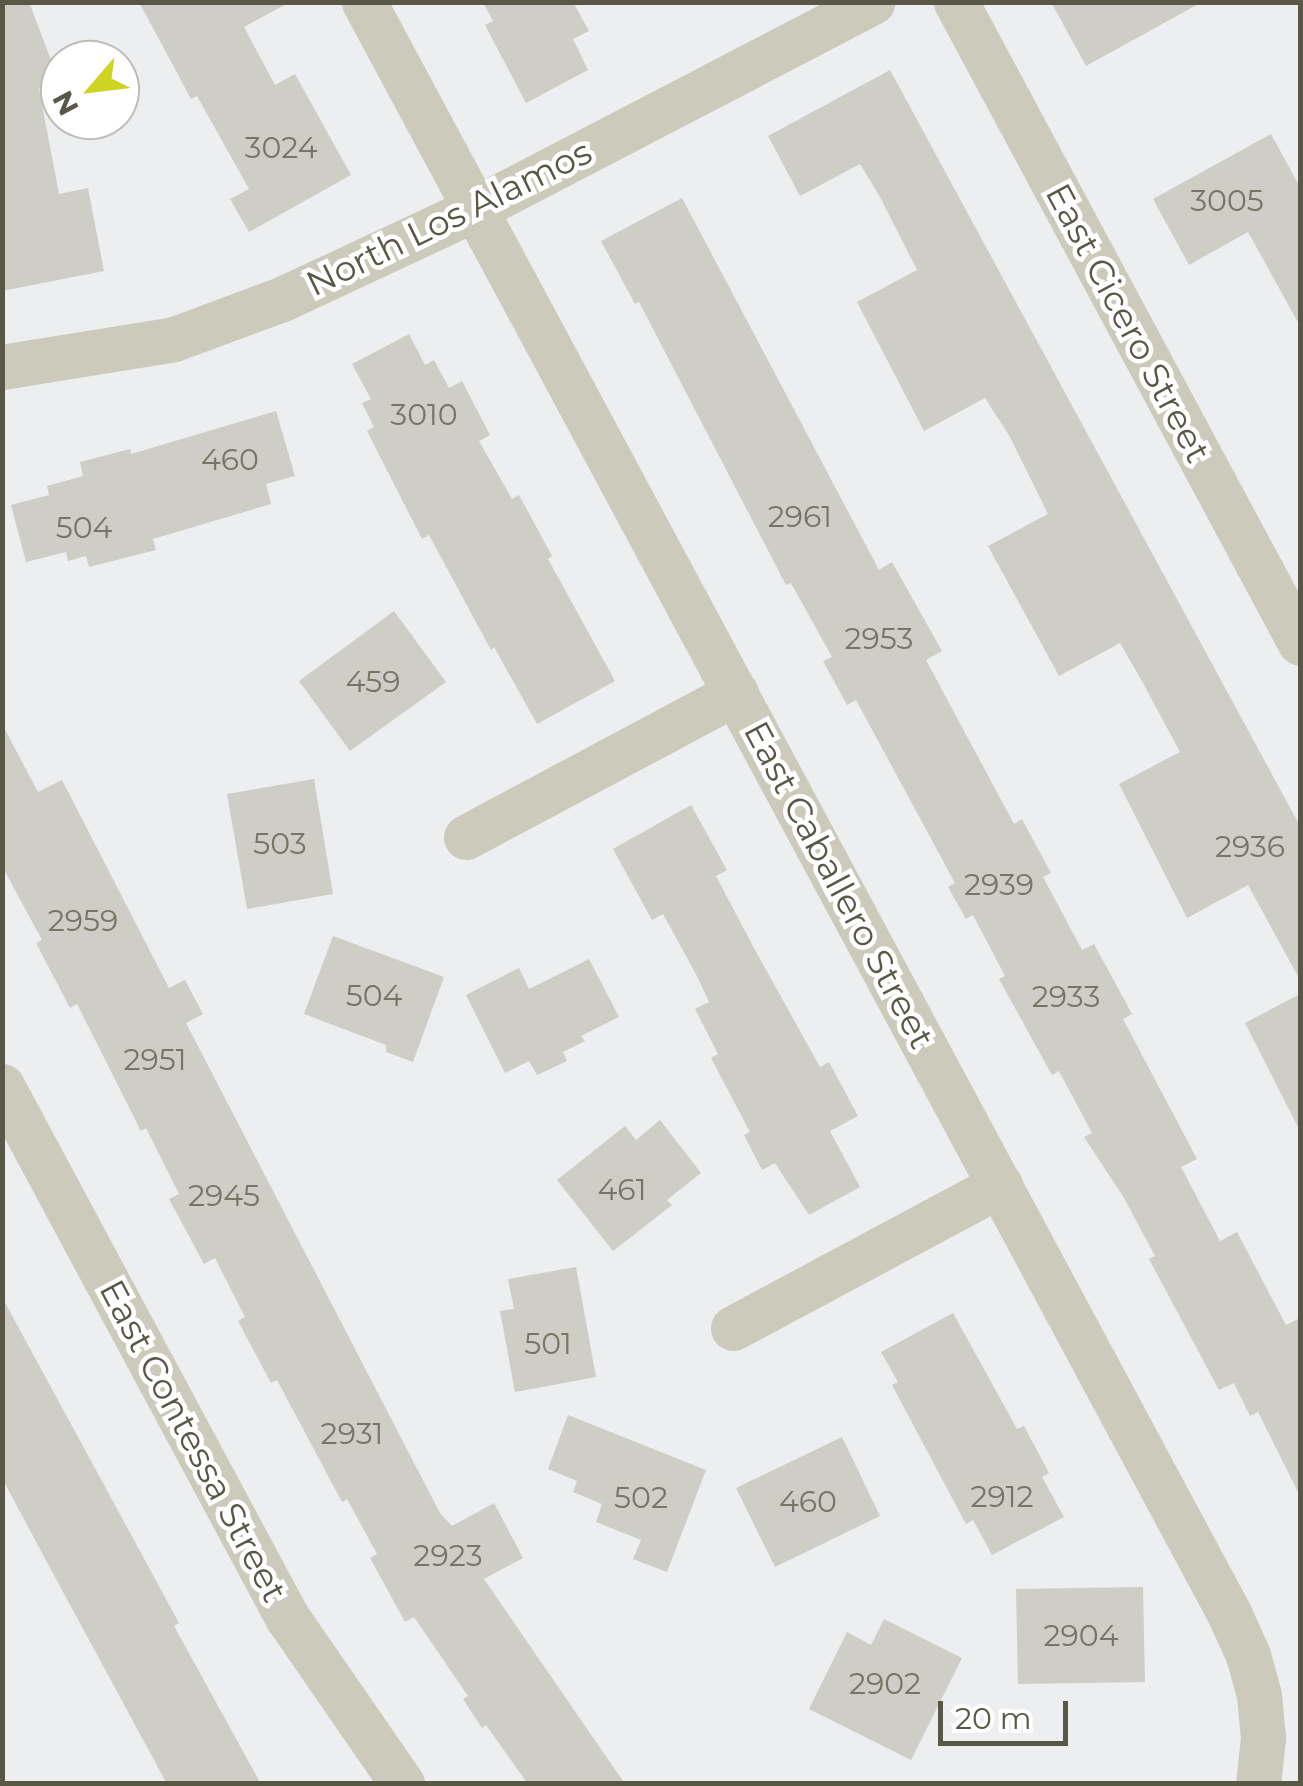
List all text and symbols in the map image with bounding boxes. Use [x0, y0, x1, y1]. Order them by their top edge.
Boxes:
north arrow [40, 40, 140, 140]
text: N [45, 85, 86, 121]
house number: 3024 [245, 130, 317, 166]
street label: North Los Alamos [300, 131, 598, 305]
street label: East Cicero Street [1037, 176, 1219, 470]
house number: 3005 [1190, 183, 1264, 219]
house number: 3010 [390, 397, 458, 433]
house number: 460 [201, 442, 259, 478]
house number: 2961 [768, 499, 832, 535]
house number: 504 [56, 510, 112, 546]
house number: 2953 [844, 621, 914, 657]
house number: 459 [345, 664, 401, 700]
street label: East Caballero Street [735, 714, 943, 1056]
house number: 503 [253, 826, 307, 862]
house number: 2936 [1215, 829, 1285, 865]
house number: 2939 [964, 867, 1034, 903]
house number: 2959 [48, 903, 118, 939]
house number: 504 [346, 978, 402, 1014]
house number: 2933 [1032, 979, 1100, 1015]
house number: 2951 [123, 1042, 187, 1078]
house number: 461 [598, 1172, 646, 1208]
house number: 2945 [188, 1178, 260, 1214]
street label: East Contessa Street [90, 1273, 296, 1609]
house number: 501 [524, 1326, 572, 1362]
house number: 2931 [321, 1416, 383, 1452]
house number: 2912 [970, 1479, 1034, 1515]
house number: 502 [614, 1480, 668, 1516]
house number: 460 [779, 1484, 837, 1520]
house number: 2923 [413, 1538, 483, 1574]
house number: 2904 [1044, 1618, 1118, 1654]
house number: 2902 [849, 1666, 921, 1702]
scale bar [943, 1681, 1073, 1743]
text: 20 m [955, 1700, 1032, 1737]

